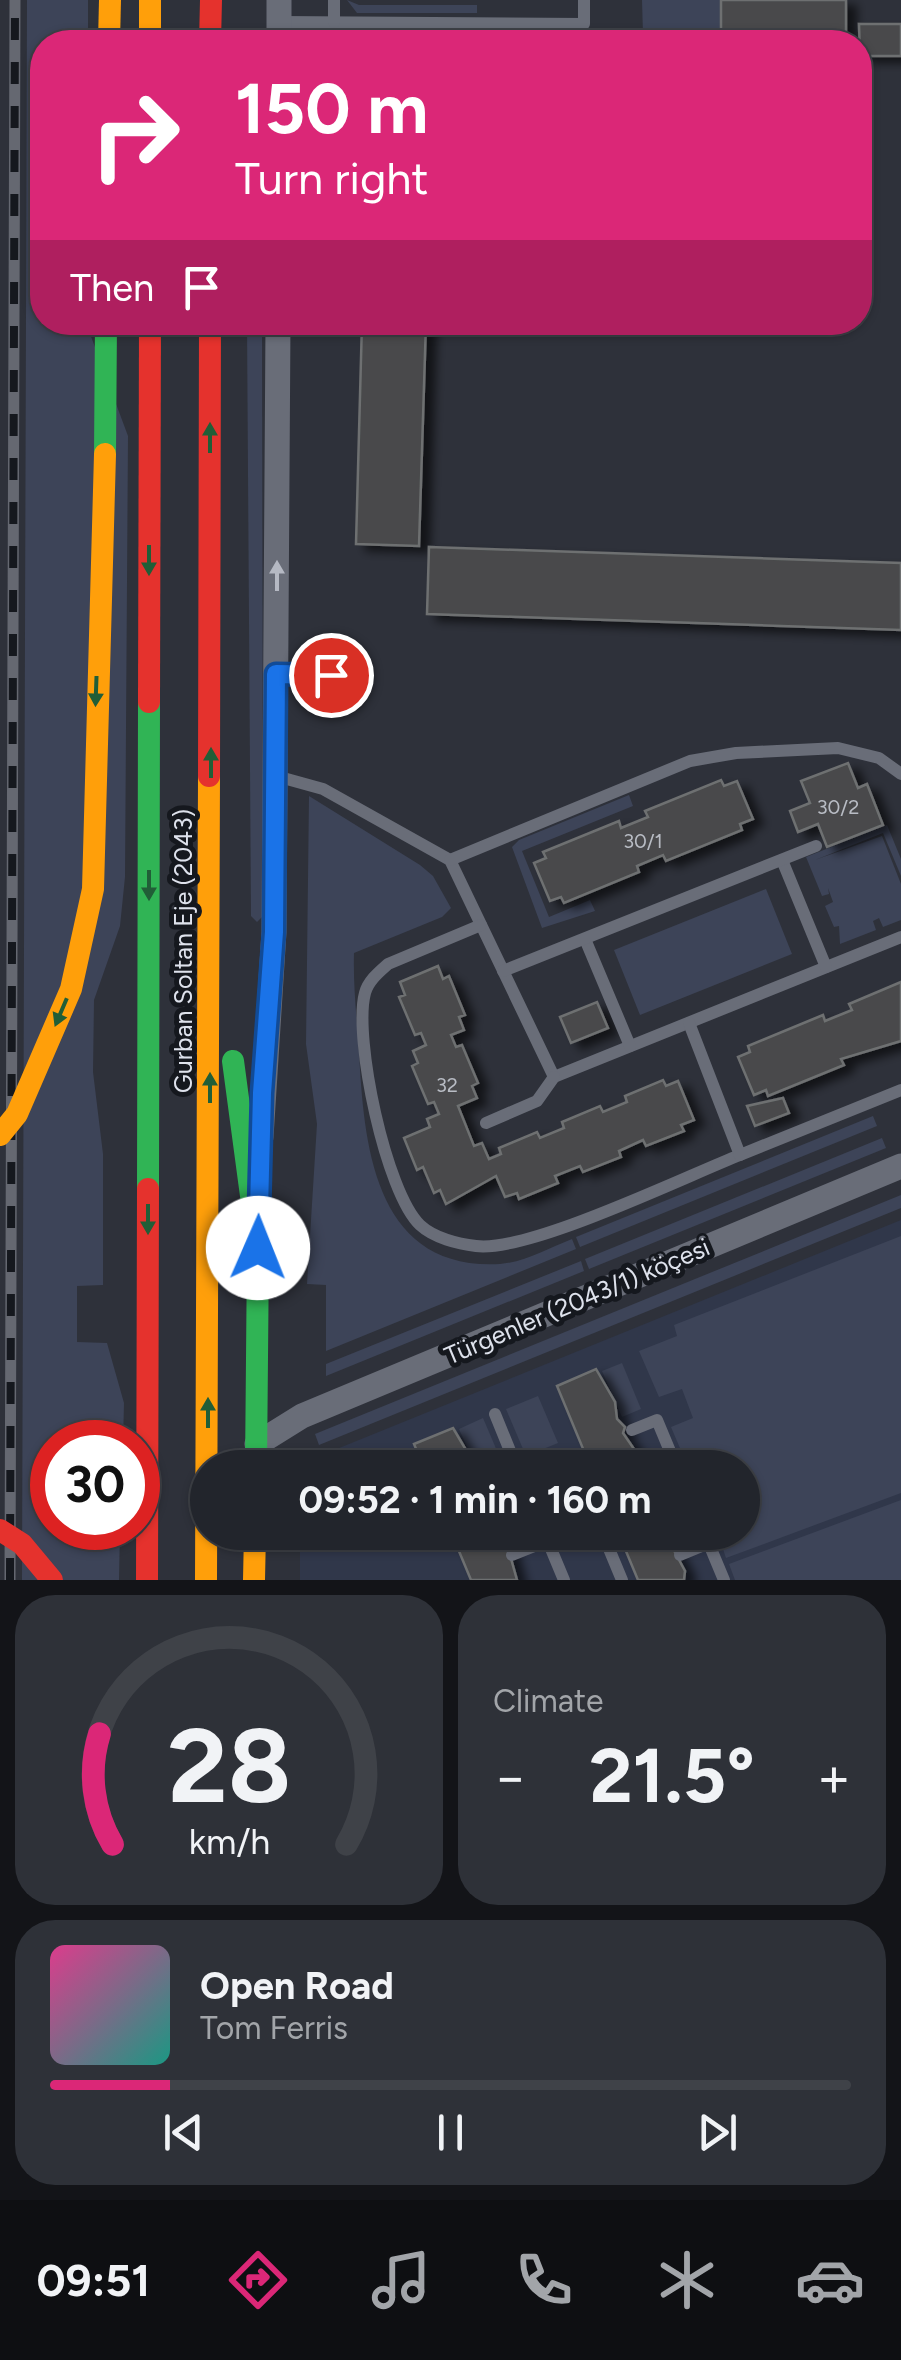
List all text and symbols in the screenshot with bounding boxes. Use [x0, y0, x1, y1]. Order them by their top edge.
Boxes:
text: 150 m [235, 66, 428, 151]
icon: right [70, 70, 200, 200]
text: Turn right [235, 151, 428, 205]
icon: arrive [174, 260, 229, 315]
text: Then [70, 265, 154, 311]
one-way arrow [202, 421, 218, 453]
one-way arrow [141, 544, 157, 576]
one-way arrow [269, 560, 285, 592]
pin [289, 633, 374, 718]
icon: arrive [304, 648, 359, 703]
one-way arrow [88, 675, 104, 707]
one-way arrow [203, 746, 219, 778]
house number: 30/2 [817, 795, 859, 819]
street label: Gurban Soltan Eje (2043) [168, 809, 198, 1093]
house number: 30/1 [623, 829, 663, 853]
one-way arrow [141, 869, 157, 901]
one-way arrow [53, 997, 69, 1026]
one-way arrow [202, 1071, 218, 1103]
house number: 32 [436, 1073, 458, 1097]
position arrow [206, 1196, 310, 1300]
one-way arrow [140, 1203, 156, 1235]
street label: Türgenler (2043/1) köçesi [440, 1232, 714, 1370]
one-way arrow [200, 1396, 216, 1428]
speed limit sign: 30 [30, 1420, 160, 1550]
text: 09:52 · 1 min · 160 m [299, 1477, 651, 1523]
text: Climate [493, 1682, 604, 1720]
text: 28 [167, 1703, 291, 1828]
text: 21.5° [589, 1731, 755, 1821]
text: − [493, 1744, 527, 1810]
text: + [817, 1744, 851, 1810]
text: km/h [188, 1820, 270, 1863]
text: Open Road [200, 1963, 394, 2009]
text: Tom Ferris [200, 2009, 348, 2047]
icon: previous [156, 2105, 211, 2160]
icon: pause [423, 2105, 478, 2160]
icon: next [690, 2105, 745, 2160]
icon: directions [223, 2245, 293, 2315]
icon: music [366, 2245, 436, 2315]
icon: phone [509, 2245, 579, 2315]
icon: climate [652, 2245, 722, 2315]
icon: car [795, 2245, 865, 2315]
text: 09:51 [36, 2253, 150, 2307]

